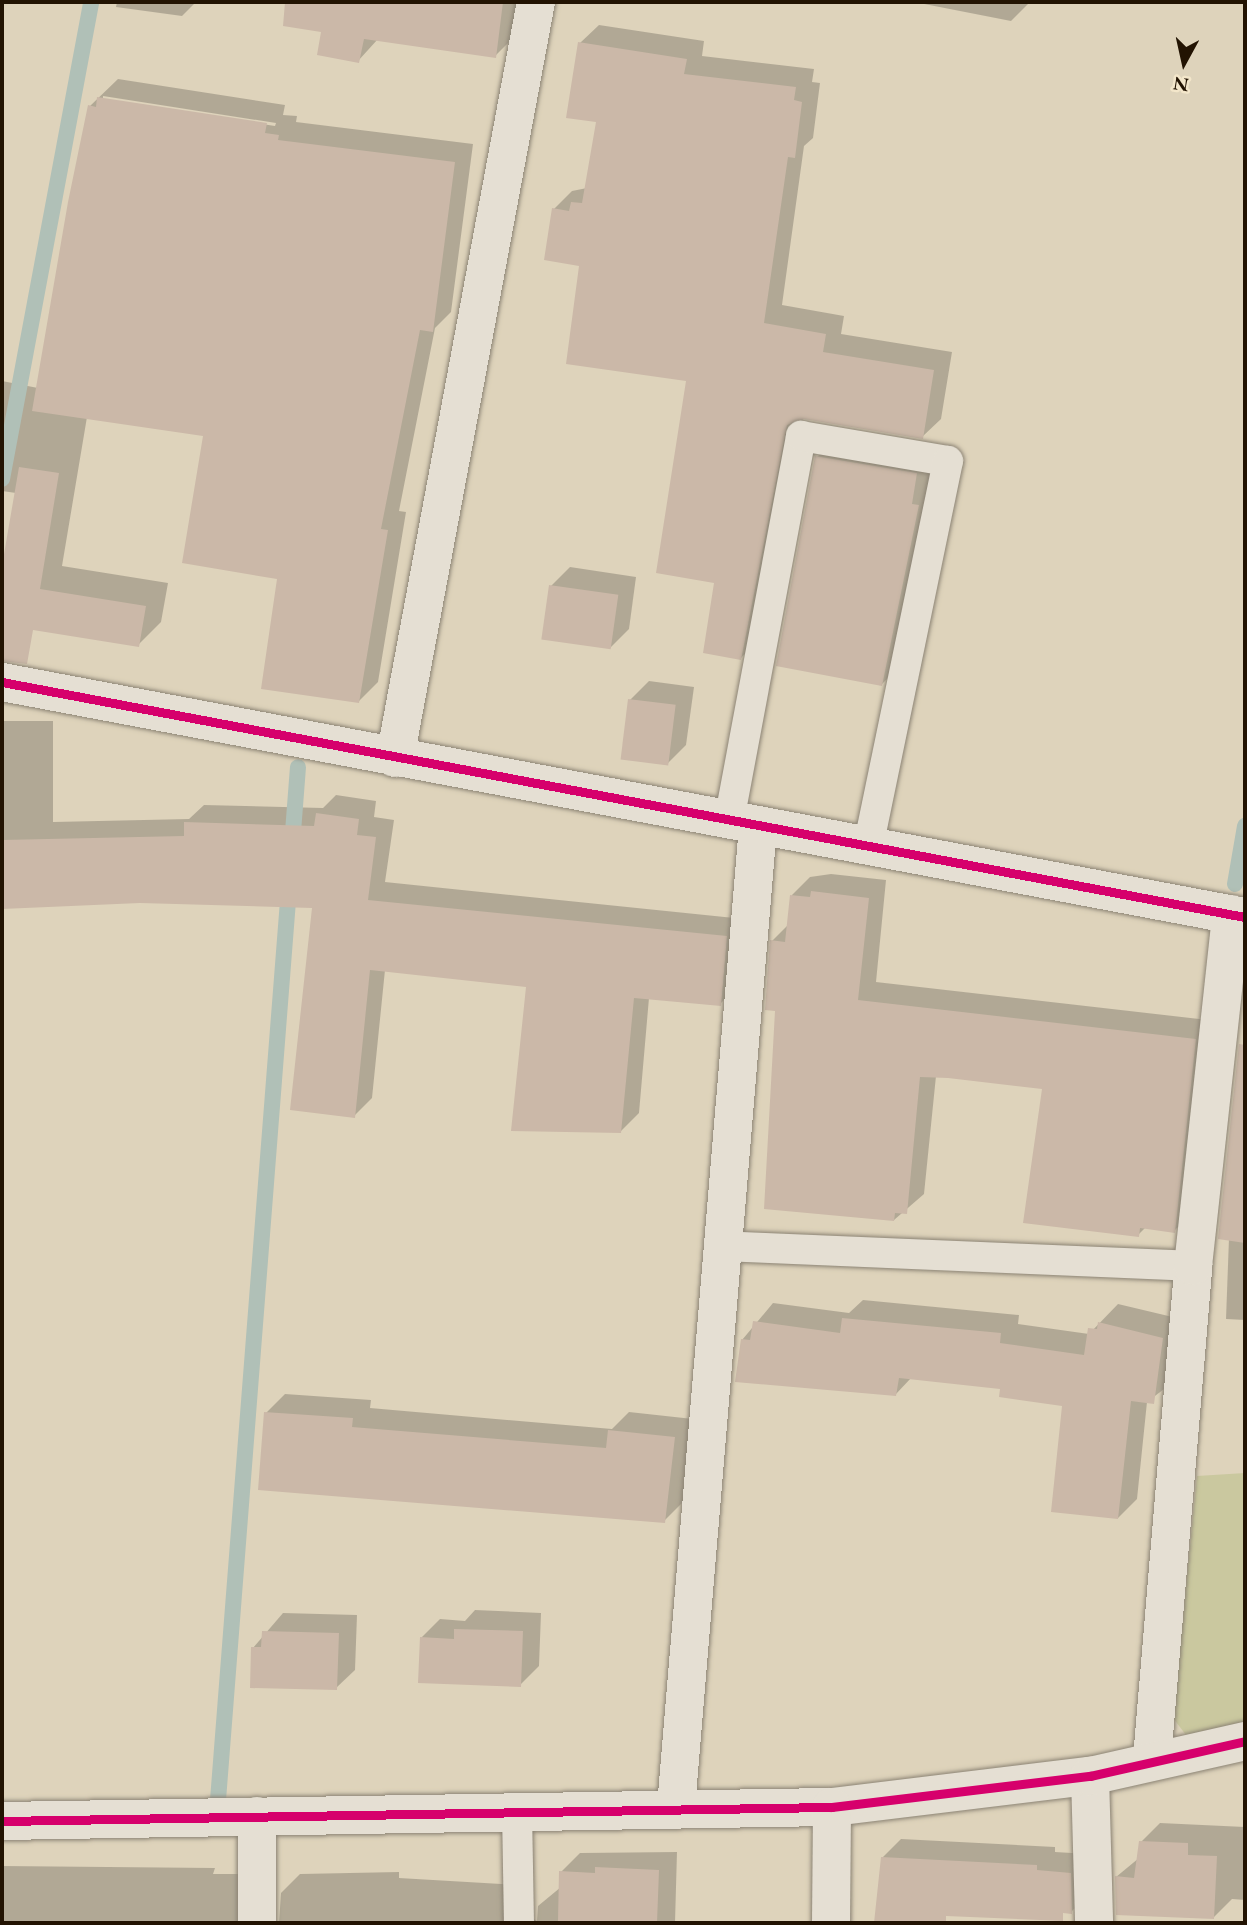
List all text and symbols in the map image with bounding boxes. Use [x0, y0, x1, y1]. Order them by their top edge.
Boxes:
north arrow [1149, 28, 1219, 98]
text: N [1172, 71, 1190, 98]

